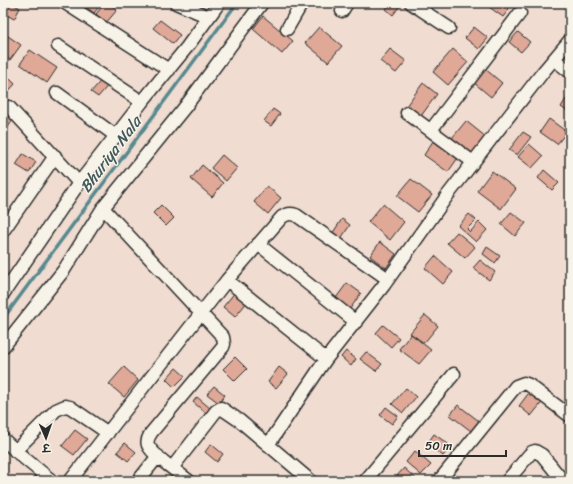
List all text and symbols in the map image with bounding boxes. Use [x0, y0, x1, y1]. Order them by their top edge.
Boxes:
water label: Bhuriya Nala [72, 108, 150, 199]
north arrow [26, 418, 66, 458]
scale bar [419, 432, 506, 458]
text: 50 m [425, 435, 452, 457]
text: उ [41, 438, 51, 457]

